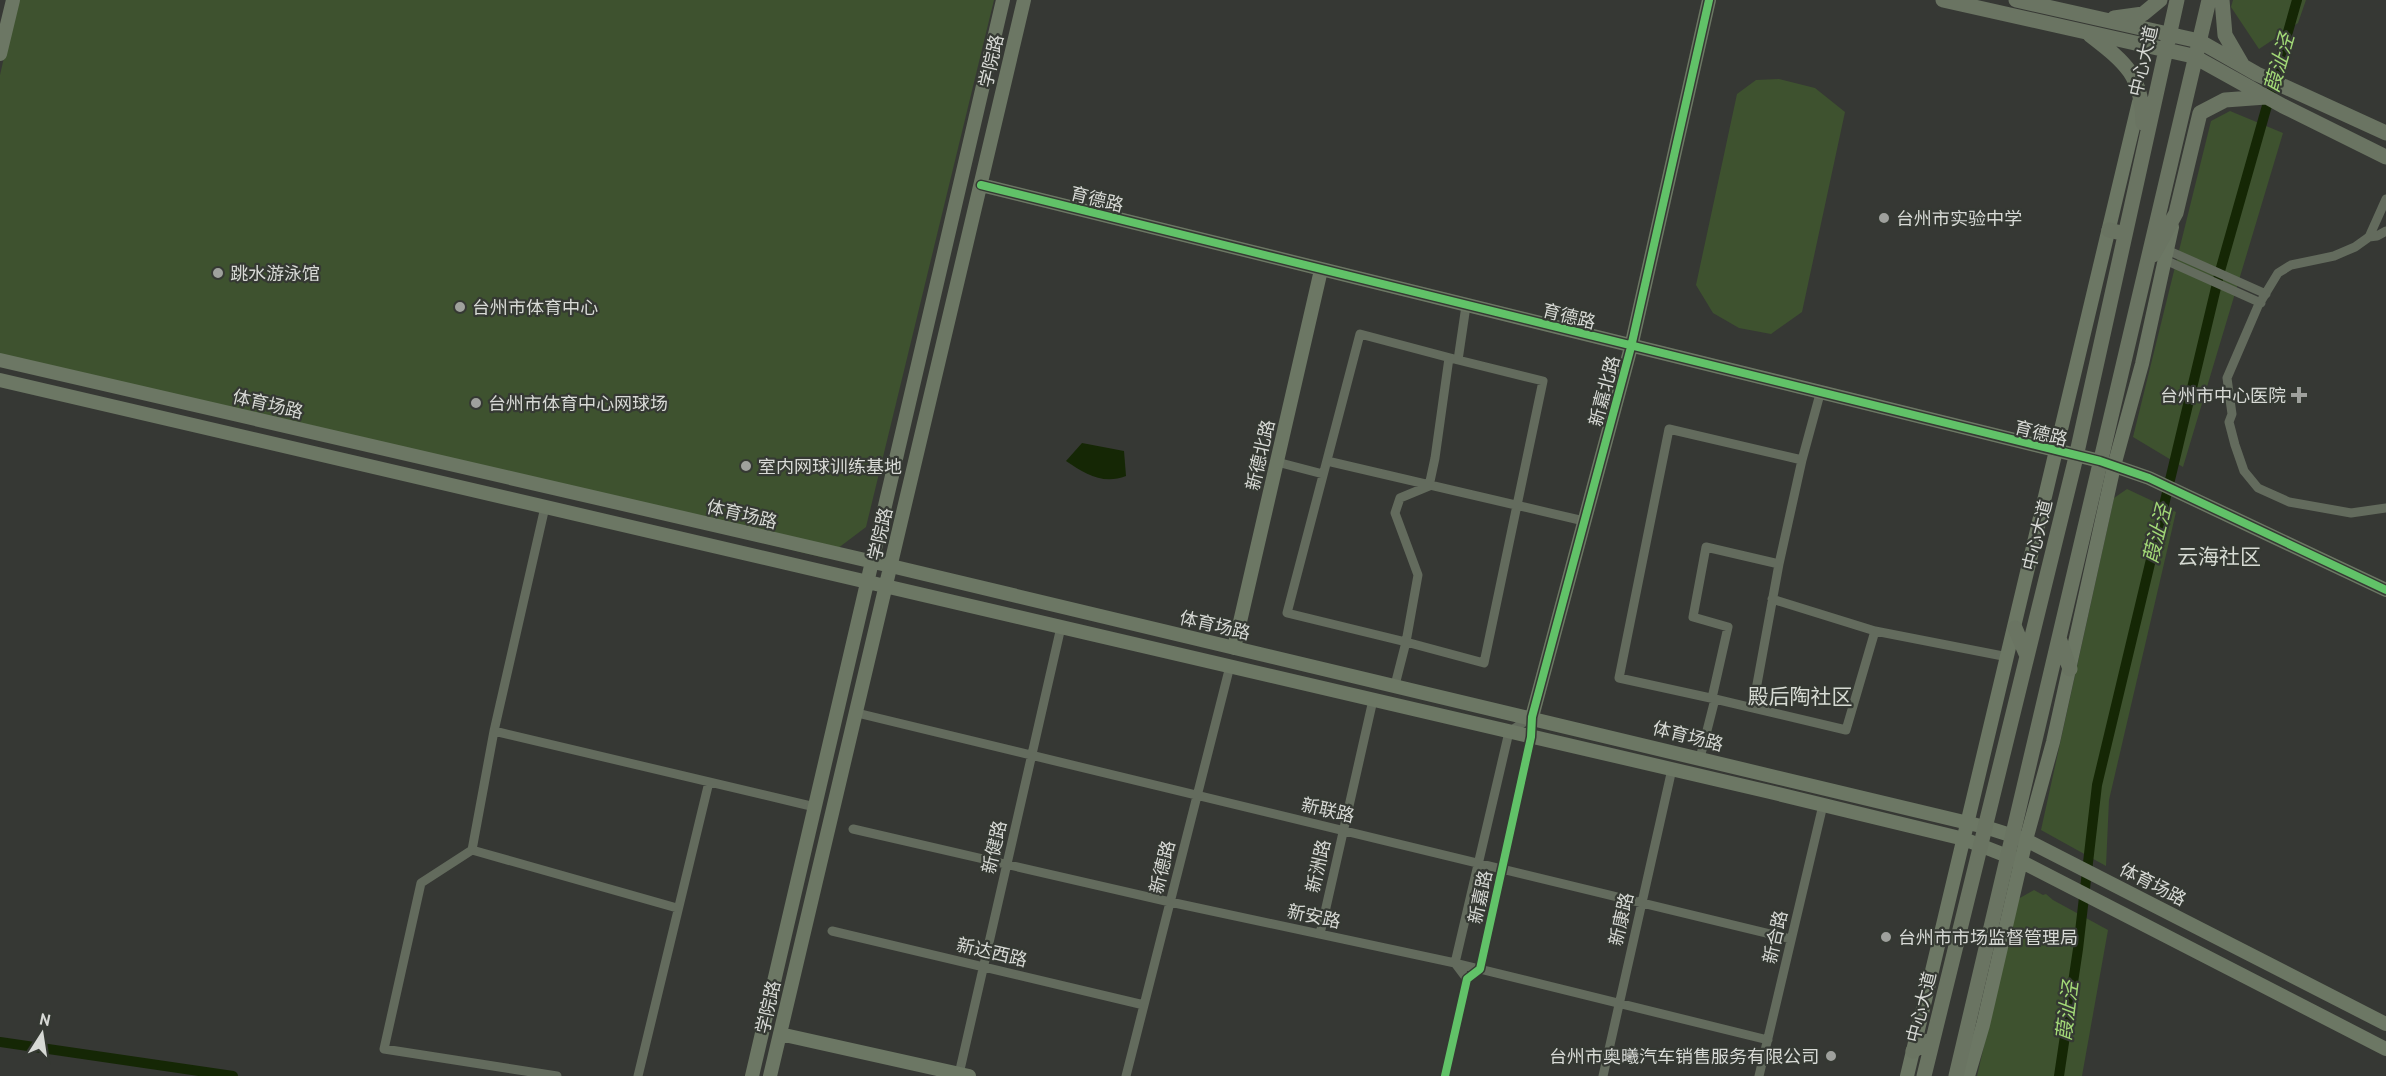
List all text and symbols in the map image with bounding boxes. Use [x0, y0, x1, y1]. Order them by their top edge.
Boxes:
street label: 中心大道 [2124, 23, 2162, 99]
water label: 葭沚泾 [2258, 29, 2300, 95]
street label: 学院路 [974, 32, 1008, 90]
street label: 育德路 [1068, 181, 1126, 217]
place label: 台州市实验中学 [1896, 207, 2022, 230]
marker: 台州市实验中学 [1877, 211, 1891, 225]
place label: 跳水游泳馆 [230, 262, 320, 285]
marker: 跳水游泳馆 [211, 266, 225, 280]
place label: 台州市体育中心 [472, 296, 598, 319]
street label: 育德路 [1540, 298, 1598, 334]
marker: 台州市体育中心 [453, 300, 467, 314]
street label: 新嘉北路 [1584, 353, 1624, 429]
place label: 台州市中心医院 [2160, 384, 2286, 407]
street label: 体育场路 [230, 385, 306, 423]
marker: 台州市中心医院 [2290, 386, 2308, 404]
place label: 台州市体育中心网球场 [488, 392, 668, 415]
marker: 台州市体育中心网球场 [469, 396, 483, 410]
street label: 育德路 [2012, 415, 2070, 451]
street label: 新德北路 [1241, 417, 1279, 493]
place label: 室内网球训练基地 [758, 455, 902, 478]
marker: 室内网球训练基地 [739, 459, 753, 473]
street label: 体育场路 [704, 495, 780, 533]
street label: 中心大道 [2017, 497, 2057, 573]
water label: 葭沚泾 [2137, 500, 2177, 566]
street label: 学院路 [863, 505, 897, 563]
district label: 云海社区 [2177, 543, 2261, 570]
street label: 体育场路 [1177, 606, 1253, 644]
district label: 殿后陶社区 [1748, 683, 1853, 710]
street label: 体育场路 [1650, 716, 1726, 756]
street label: 新联路 [1299, 793, 1357, 827]
street label: 新健路 [977, 818, 1011, 876]
street label: 新洲路 [1301, 837, 1335, 895]
street label: 新德路 [1144, 838, 1180, 896]
street label: 体育场路 [2116, 857, 2190, 911]
street label: 新嘉路 [1463, 868, 1497, 926]
street label: 新康路 [1604, 890, 1638, 948]
street label: 新安路 [1285, 899, 1343, 933]
street label: 新合路 [1758, 908, 1792, 966]
place label: 台州市市场监督管理局 [1898, 926, 2078, 949]
marker: 台州市市场监督管理局 [1879, 930, 1893, 944]
street label: 新达西路 [954, 933, 1030, 971]
street label: 中心大道 [1901, 969, 1941, 1045]
street label: 学院路 [751, 978, 785, 1036]
water label: 葭沚泾 [2050, 978, 2084, 1042]
north arrow [12, 1004, 72, 1064]
text: N [38, 1008, 52, 1030]
place label: 台州市奥曦汽车销售服务有限公司 [1549, 1045, 1819, 1068]
marker: 台州市奥曦汽车销售服务有限公司 [1824, 1049, 1838, 1063]

